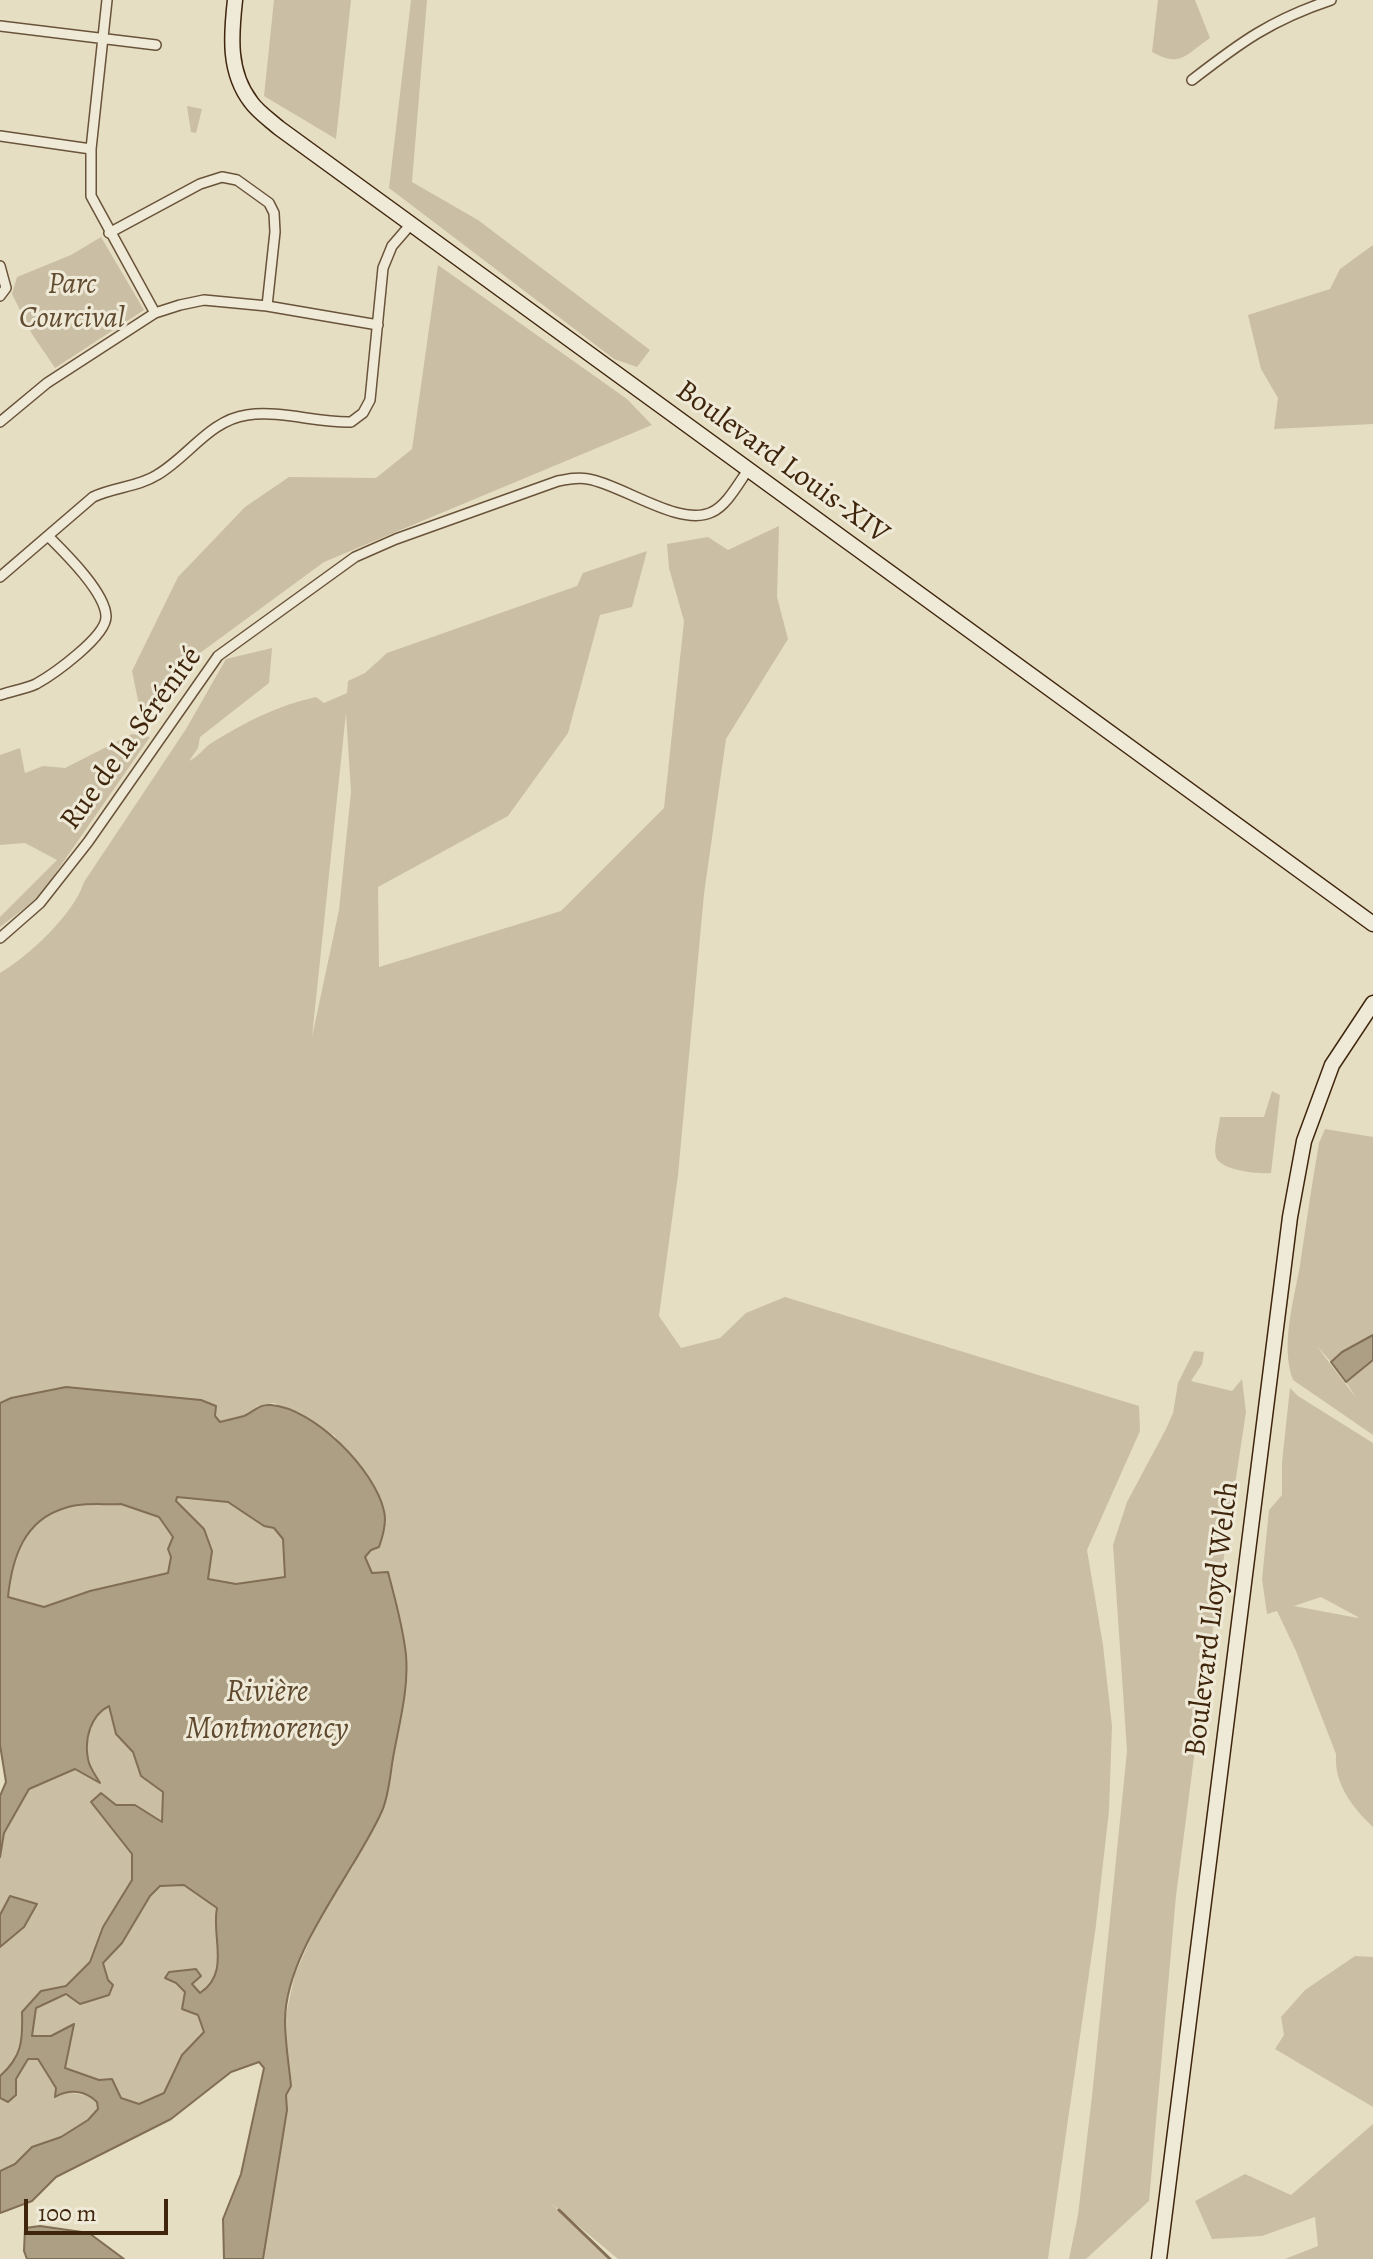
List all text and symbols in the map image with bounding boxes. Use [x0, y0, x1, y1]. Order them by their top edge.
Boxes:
park label: Parc Courcival [19, 268, 125, 338]
street label: Boulevard Louis-XIV [668, 374, 896, 552]
street label: Rue de la Sérénité [54, 640, 210, 838]
street label: Boulevard Lloyd Welch [1178, 1479, 1248, 1759]
water label: Rivière Montmorency [185, 1674, 349, 1749]
scale bar [28, 2183, 172, 2233]
text: 100 m [38, 2197, 97, 2229]

